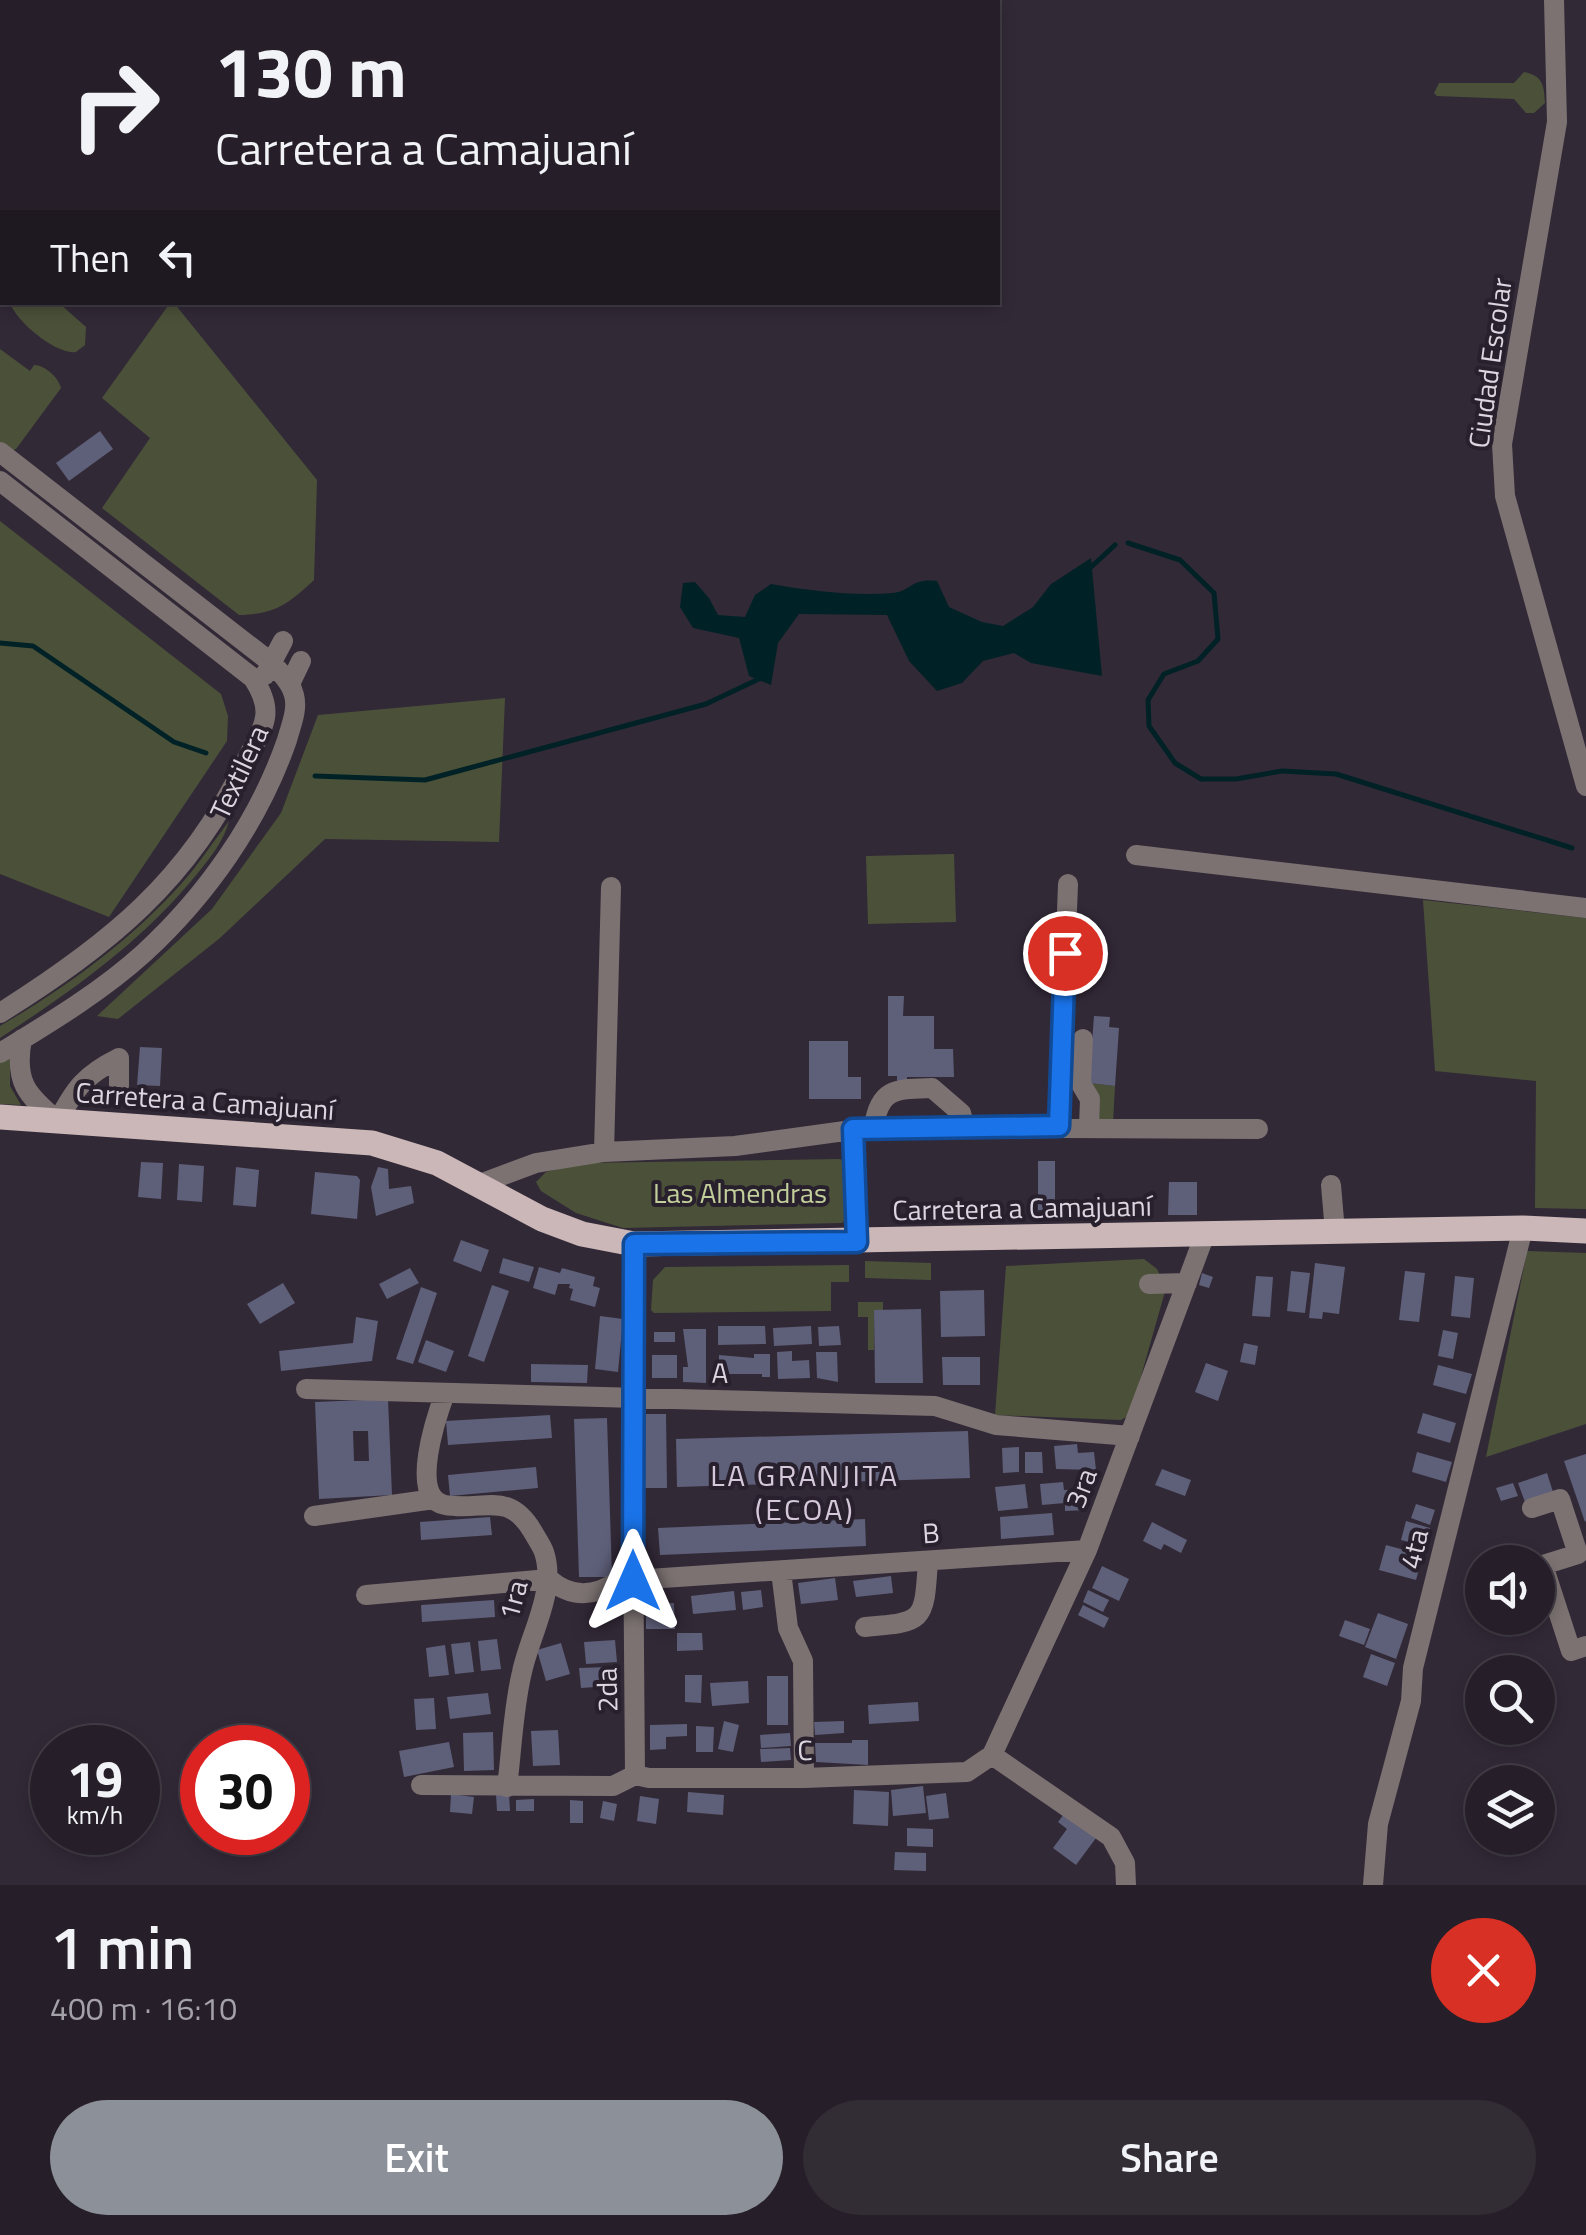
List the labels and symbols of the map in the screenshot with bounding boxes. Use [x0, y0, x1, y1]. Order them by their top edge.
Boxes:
street label: Ciudad Escolar [1456, 275, 1523, 451]
street label: Textilera [198, 718, 279, 826]
pin [1023, 911, 1108, 996]
street label: Carretera a Camajuaní [74, 1070, 338, 1131]
park label: Las Almendras [653, 1171, 827, 1214]
street label: Carretera a Camajuaní [892, 1184, 1154, 1231]
street label: A [711, 1351, 729, 1394]
district label: LA GRANJITA (ECOA) [710, 1452, 900, 1532]
street label: 3ra [1053, 1462, 1108, 1514]
street label: B [921, 1510, 941, 1555]
street label: 4ta [1388, 1524, 1439, 1573]
position arrow [581, 1529, 685, 1633]
street label: 1ra [487, 1575, 538, 1624]
street label: 2da [585, 1667, 628, 1713]
speed limit sign: 30 [180, 1725, 310, 1855]
street label: C [797, 1728, 813, 1771]

